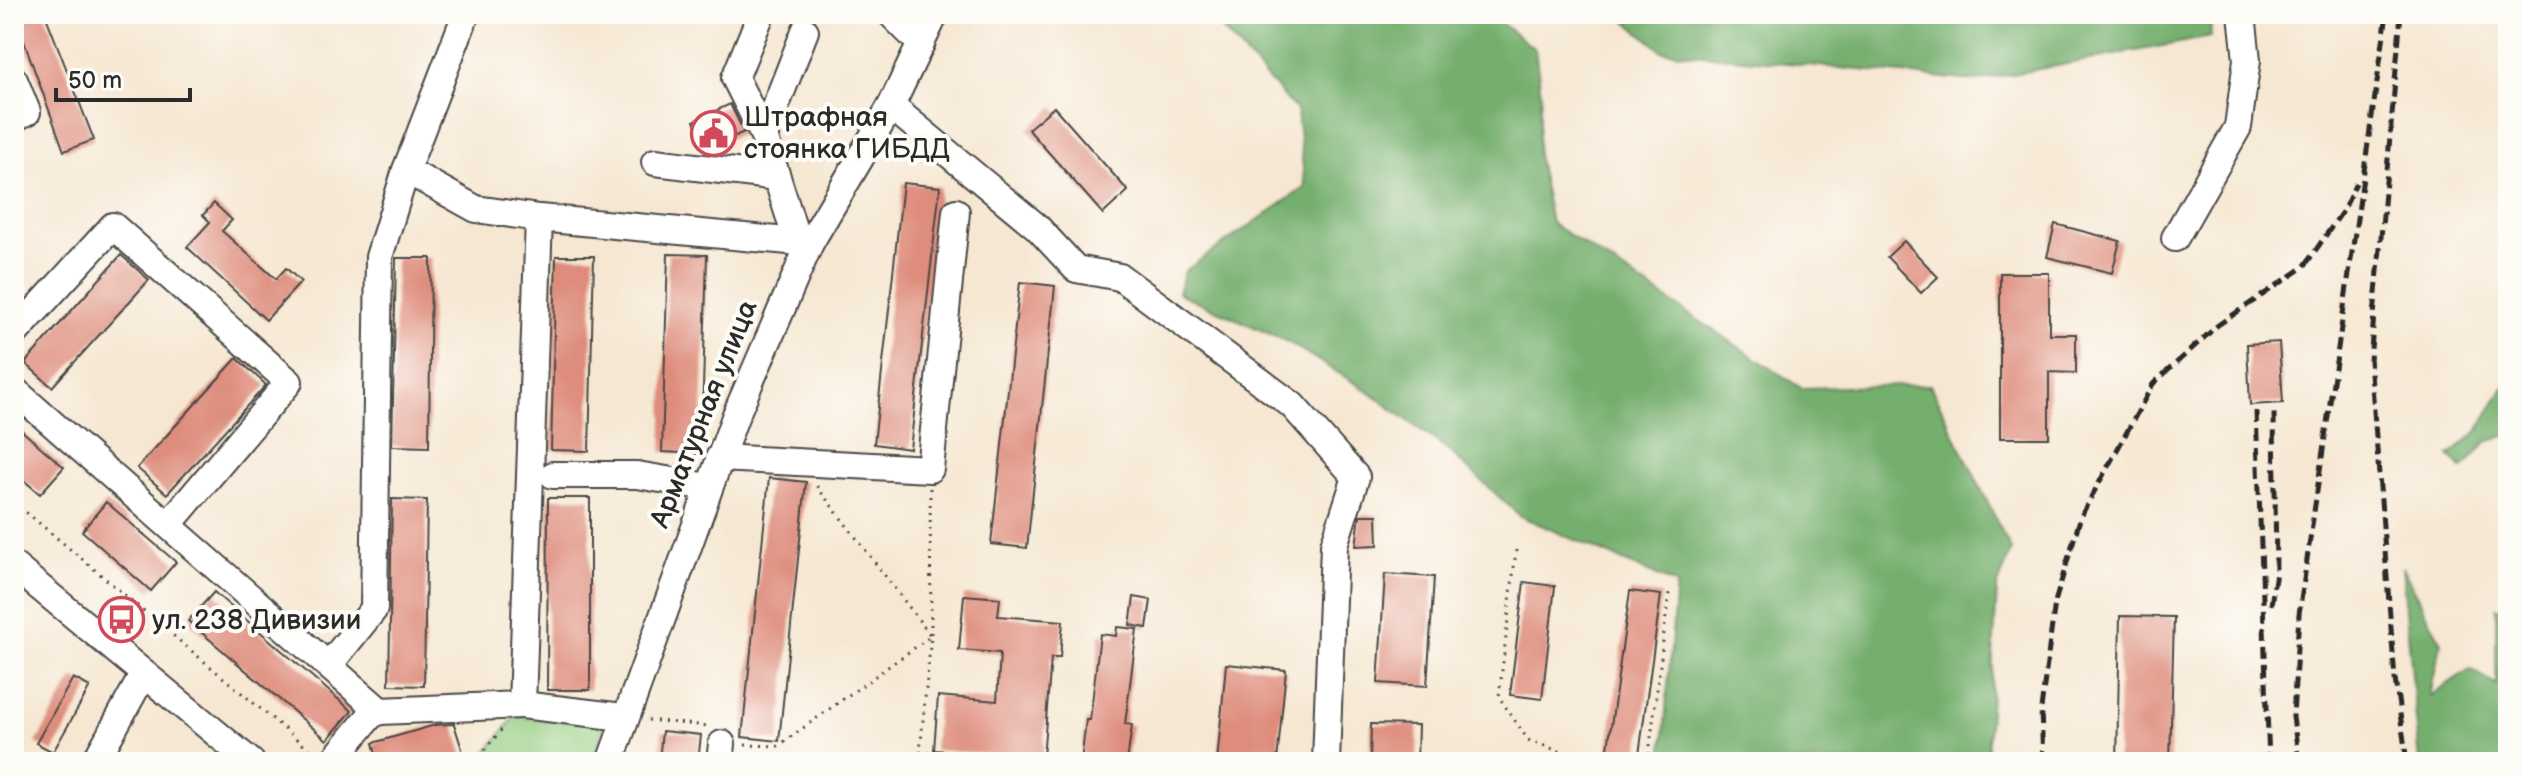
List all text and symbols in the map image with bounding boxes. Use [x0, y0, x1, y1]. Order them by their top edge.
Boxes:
scale bar [56, 52, 190, 102]
text: 50 m [68, 66, 122, 95]
place label: Штрафная стоянка ГИБДД [744, 101, 950, 166]
public building icon: Штрафная стоянка ГИБДД [689, 109, 737, 157]
street label: Арматурная улица [643, 295, 765, 534]
bus stop icon: ул. 238 Дивизии [97, 596, 145, 644]
place label: ул. 238 Дивизии [152, 604, 361, 637]

